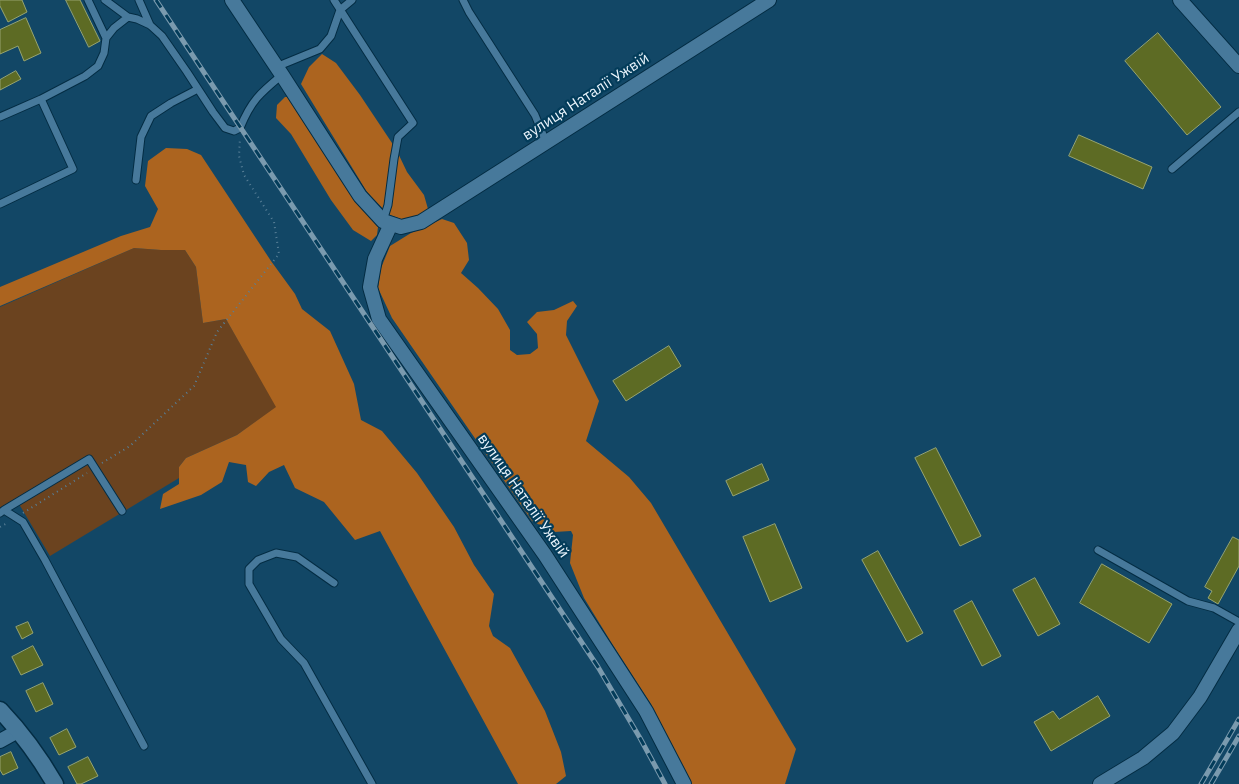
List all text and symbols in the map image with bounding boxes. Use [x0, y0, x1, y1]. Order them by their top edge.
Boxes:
street label: вулиця Наталії Ужвій [519, 49, 653, 145]
street label: вулиця Наталії Ужвій [473, 430, 573, 562]

